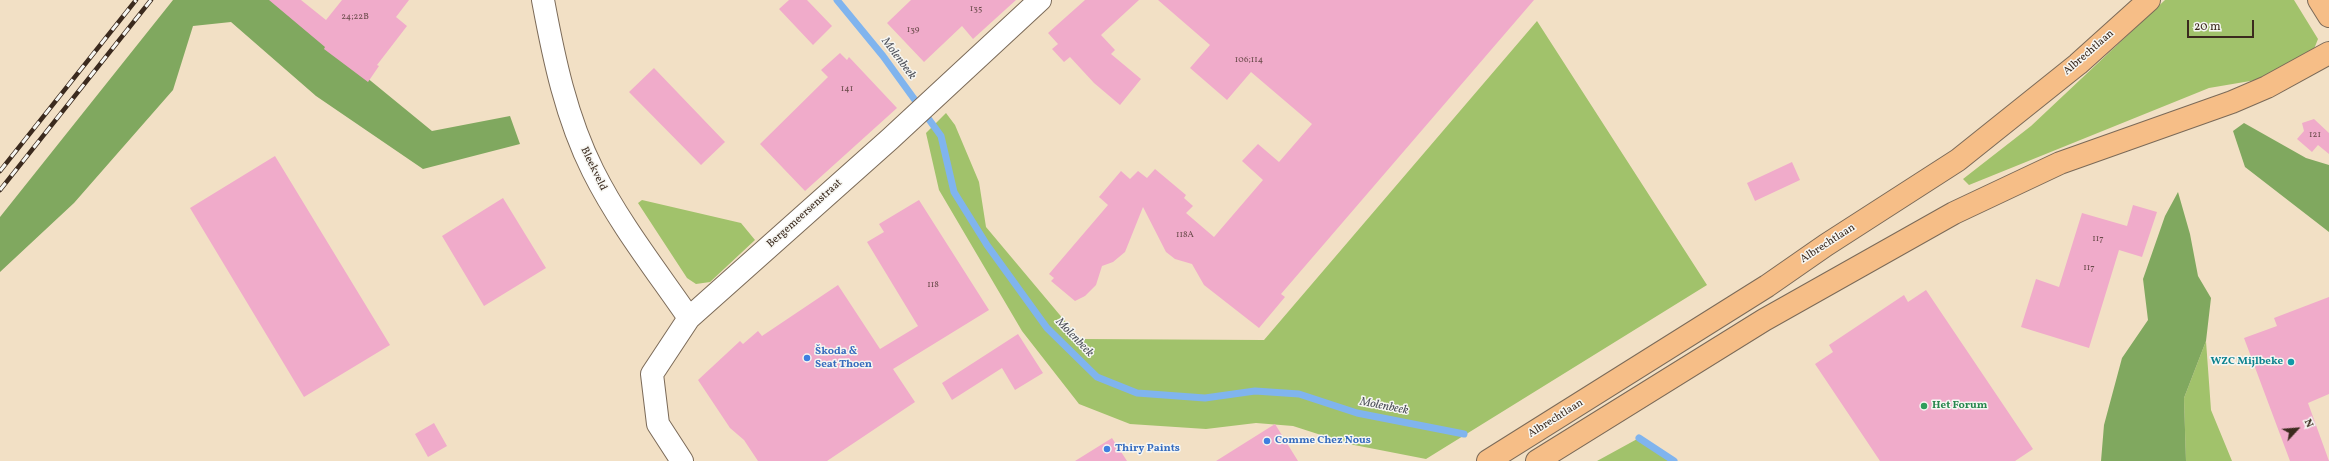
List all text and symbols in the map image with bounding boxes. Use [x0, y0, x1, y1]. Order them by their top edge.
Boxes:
house number: 135 [970, 4, 982, 14]
house number: 24;22B [341, 12, 369, 22]
scale bar [2189, 12, 2256, 38]
text: 20 m [2194, 19, 2221, 35]
house number: 139 [907, 25, 919, 35]
street label: Albrechtlaan [2061, 27, 2117, 79]
water label: Molenbeek [877, 35, 919, 83]
house number: 106;114 [1235, 55, 1263, 65]
house number: 141 [841, 84, 853, 94]
house number: 121 [2309, 130, 2321, 140]
street label: Bleekveld [577, 145, 609, 193]
street label: Bergemeersenstraat [765, 177, 845, 251]
street label: Albrechtlaan [1798, 221, 1858, 267]
house number: 118A [1176, 230, 1194, 240]
house number: 117 [2092, 234, 2104, 244]
house number: 117 [2083, 263, 2095, 273]
house number: 118 [927, 280, 939, 290]
water label: Molenbeek [1052, 315, 1096, 361]
place label: Škoda & Seat Thoen [815, 345, 872, 371]
marker: Škoda & Seat Thoen [802, 353, 812, 363]
place label: WZC Mijlbeke [2211, 355, 2283, 369]
marker: WZC Mijlbeke [2286, 357, 2296, 367]
water label: Molenbeek [1359, 395, 1409, 419]
street label: Albrechtlaan [1526, 397, 1586, 441]
place label: Het Forum [1932, 399, 1987, 413]
marker: Het Forum [1919, 401, 1929, 411]
north arrow [2277, 409, 2317, 449]
text: N [2300, 417, 2317, 430]
place label: Comme Chez Nous [1275, 434, 1371, 448]
marker: Comme Chez Nous [1262, 436, 1272, 446]
place label: Thiry Paints [1115, 442, 1180, 456]
marker: Thiry Paints [1102, 444, 1112, 454]

